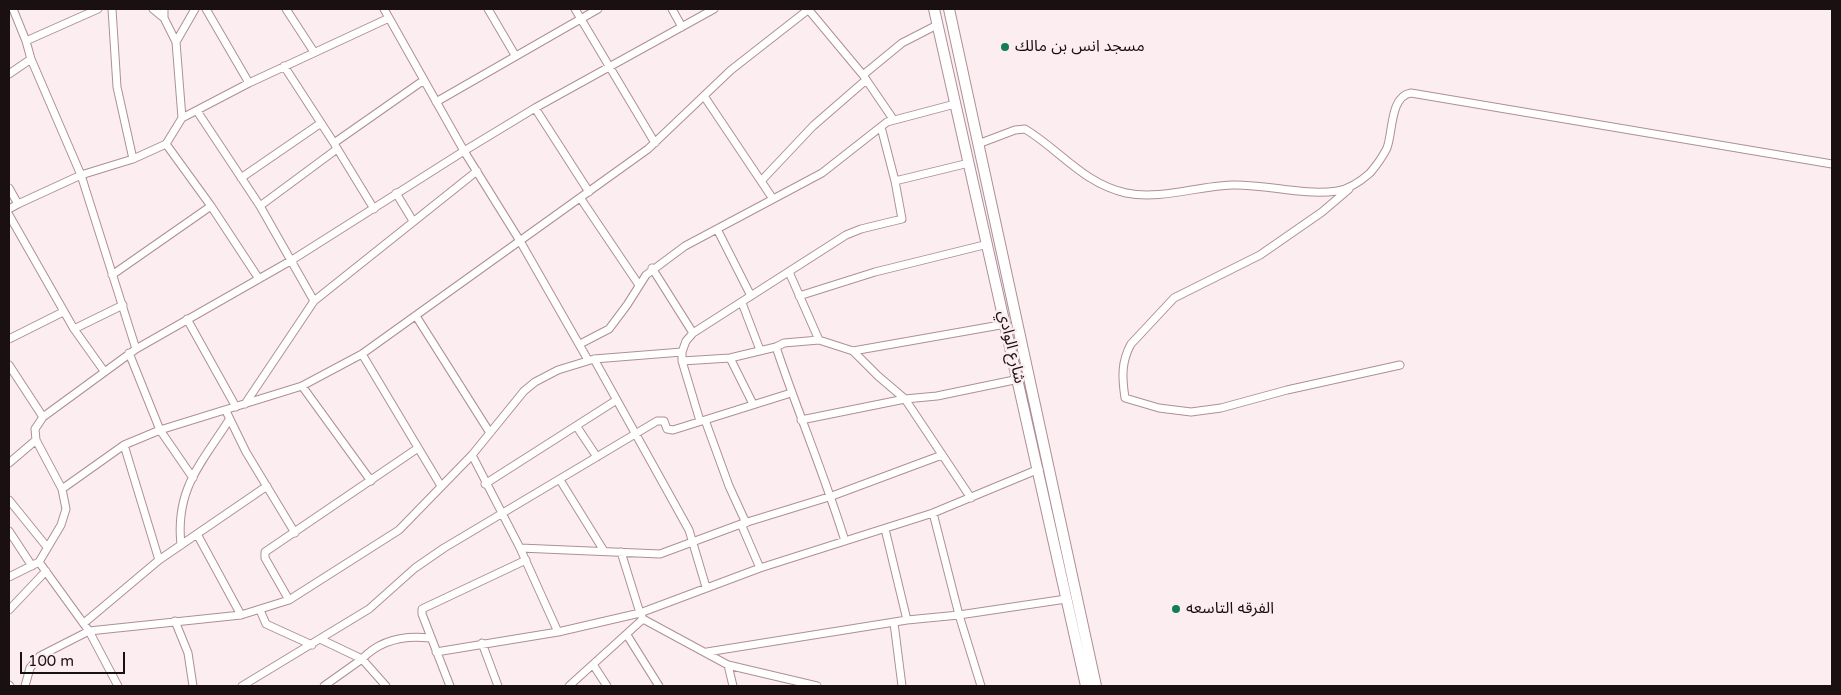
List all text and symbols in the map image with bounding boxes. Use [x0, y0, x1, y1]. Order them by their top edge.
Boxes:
place label: مسجد انس بن مالك [1015, 37, 1145, 57]
marker: مسجد انس بن مالك [999, 41, 1011, 53]
street label: شارع الوادي [993, 309, 1029, 385]
place label: الفرقه التاسعه [1186, 599, 1274, 619]
marker: الفرقه التاسعه [1170, 603, 1182, 615]
scale bar [22, 642, 128, 674]
text: 100 m [28, 652, 74, 670]

